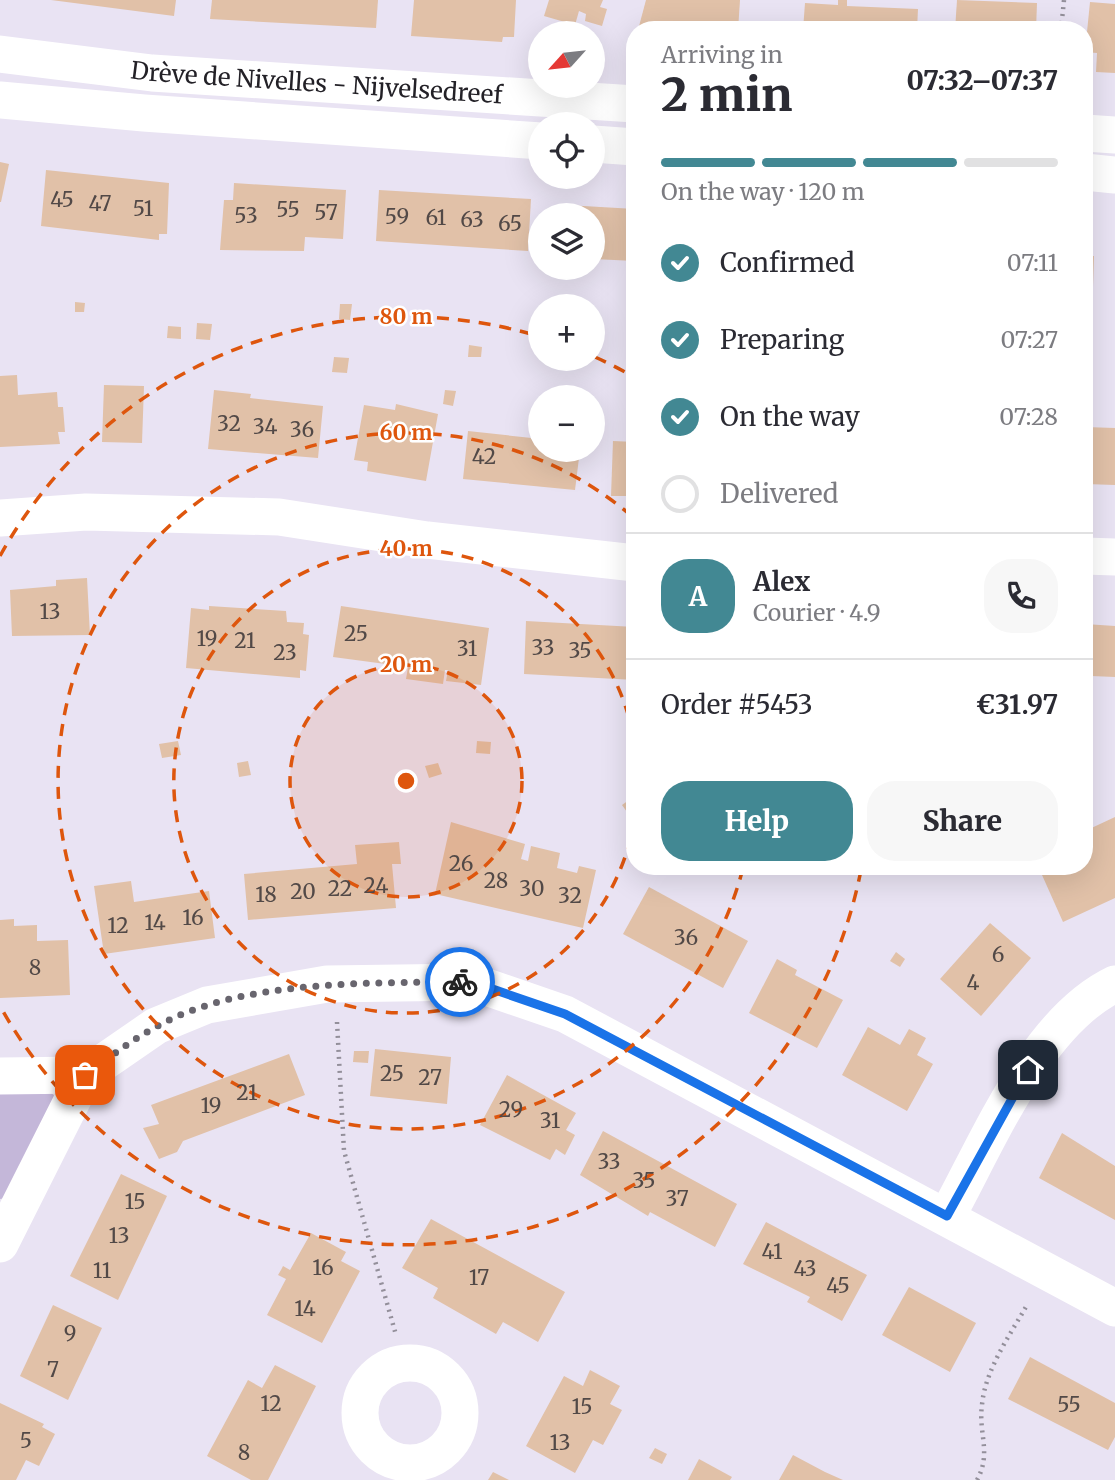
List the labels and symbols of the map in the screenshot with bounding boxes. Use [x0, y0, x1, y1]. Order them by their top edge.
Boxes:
north arrow [528, 21, 606, 98]
street label: Drève de Nivelles - Nijvelsedreef [129, 54, 504, 111]
house number: 45 [50, 186, 74, 213]
house number: 47 [89, 190, 111, 217]
house number: 51 [133, 195, 153, 222]
house number: 55 [276, 196, 300, 223]
house number: 57 [314, 199, 338, 226]
house number: 53 [234, 202, 258, 229]
house number: 59 [385, 203, 409, 230]
house number: 61 [426, 204, 446, 231]
house number: 63 [460, 206, 484, 233]
house number: 65 [498, 210, 522, 237]
text: 80 m [380, 303, 432, 330]
house number: 32 [217, 410, 241, 437]
house number: 34 [253, 413, 277, 440]
house number: 36 [290, 416, 314, 443]
text: 60 m [380, 419, 432, 446]
house number: 42 [472, 443, 496, 470]
text: 40 m [379, 535, 433, 562]
house number: 13 [40, 598, 60, 625]
house number: 25 [344, 620, 368, 647]
house number: 19 [196, 625, 218, 652]
house number: 21 [234, 627, 256, 654]
house number: 33 [531, 634, 555, 661]
house number: 31 [457, 635, 477, 662]
house number: 35 [568, 637, 592, 664]
house number: 23 [273, 639, 297, 666]
text: 20 m [380, 651, 432, 678]
centre of rings [394, 769, 418, 793]
house number: 26 [449, 850, 473, 877]
house number: 28 [484, 867, 508, 894]
house number: 24 [364, 872, 388, 899]
house number: 22 [328, 875, 352, 902]
house number: 30 [519, 875, 545, 902]
house number: 20 [290, 878, 316, 905]
house number: 18 [255, 881, 277, 908]
house number: 32 [558, 882, 582, 909]
house number: 16 [182, 904, 204, 931]
house number: 14 [144, 909, 166, 936]
house number: 12 [107, 912, 129, 939]
house number: 36 [674, 924, 698, 951]
house number: 6 [992, 941, 1004, 968]
courier [425, 947, 495, 1017]
house number: 8 [29, 954, 41, 981]
house number: 4 [967, 969, 980, 996]
pin [998, 1040, 1058, 1100]
pin [55, 1045, 115, 1105]
house number: 25 [380, 1060, 404, 1087]
house number: 27 [418, 1064, 442, 1091]
house number: 21 [236, 1079, 258, 1106]
house number: 19 [200, 1092, 222, 1119]
house number: 29 [499, 1096, 523, 1123]
house number: 31 [540, 1107, 560, 1134]
house number: 33 [597, 1148, 621, 1175]
house number: 35 [632, 1167, 656, 1194]
house number: 37 [665, 1185, 689, 1212]
house number: 15 [124, 1188, 146, 1215]
house number: 13 [109, 1222, 129, 1249]
house number: 41 [762, 1238, 782, 1265]
house number: 16 [312, 1254, 334, 1281]
house number: 43 [793, 1255, 817, 1282]
house number: 11 [93, 1257, 111, 1284]
house number: 17 [469, 1264, 489, 1291]
house number: 45 [826, 1272, 850, 1299]
house number: 14 [294, 1295, 316, 1322]
house number: 9 [64, 1320, 76, 1347]
house number: 7 [47, 1356, 59, 1383]
house number: 12 [260, 1390, 282, 1417]
house number: 55 [1057, 1391, 1081, 1418]
house number: 15 [571, 1393, 593, 1420]
house number: 5 [20, 1427, 32, 1454]
house number: 13 [550, 1429, 570, 1456]
house number: 8 [238, 1439, 250, 1466]

